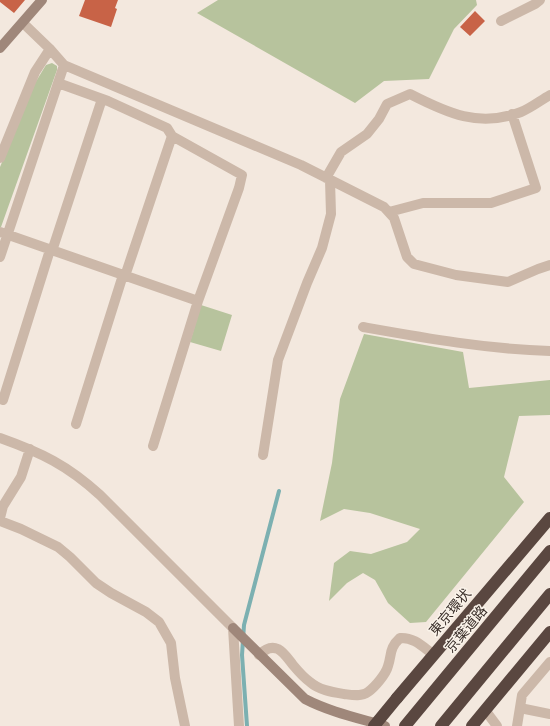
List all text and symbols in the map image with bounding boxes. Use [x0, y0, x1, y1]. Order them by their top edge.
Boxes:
street label: 東京環状 [426, 585, 475, 639]
street label: 京葉道路 [442, 602, 491, 656]

